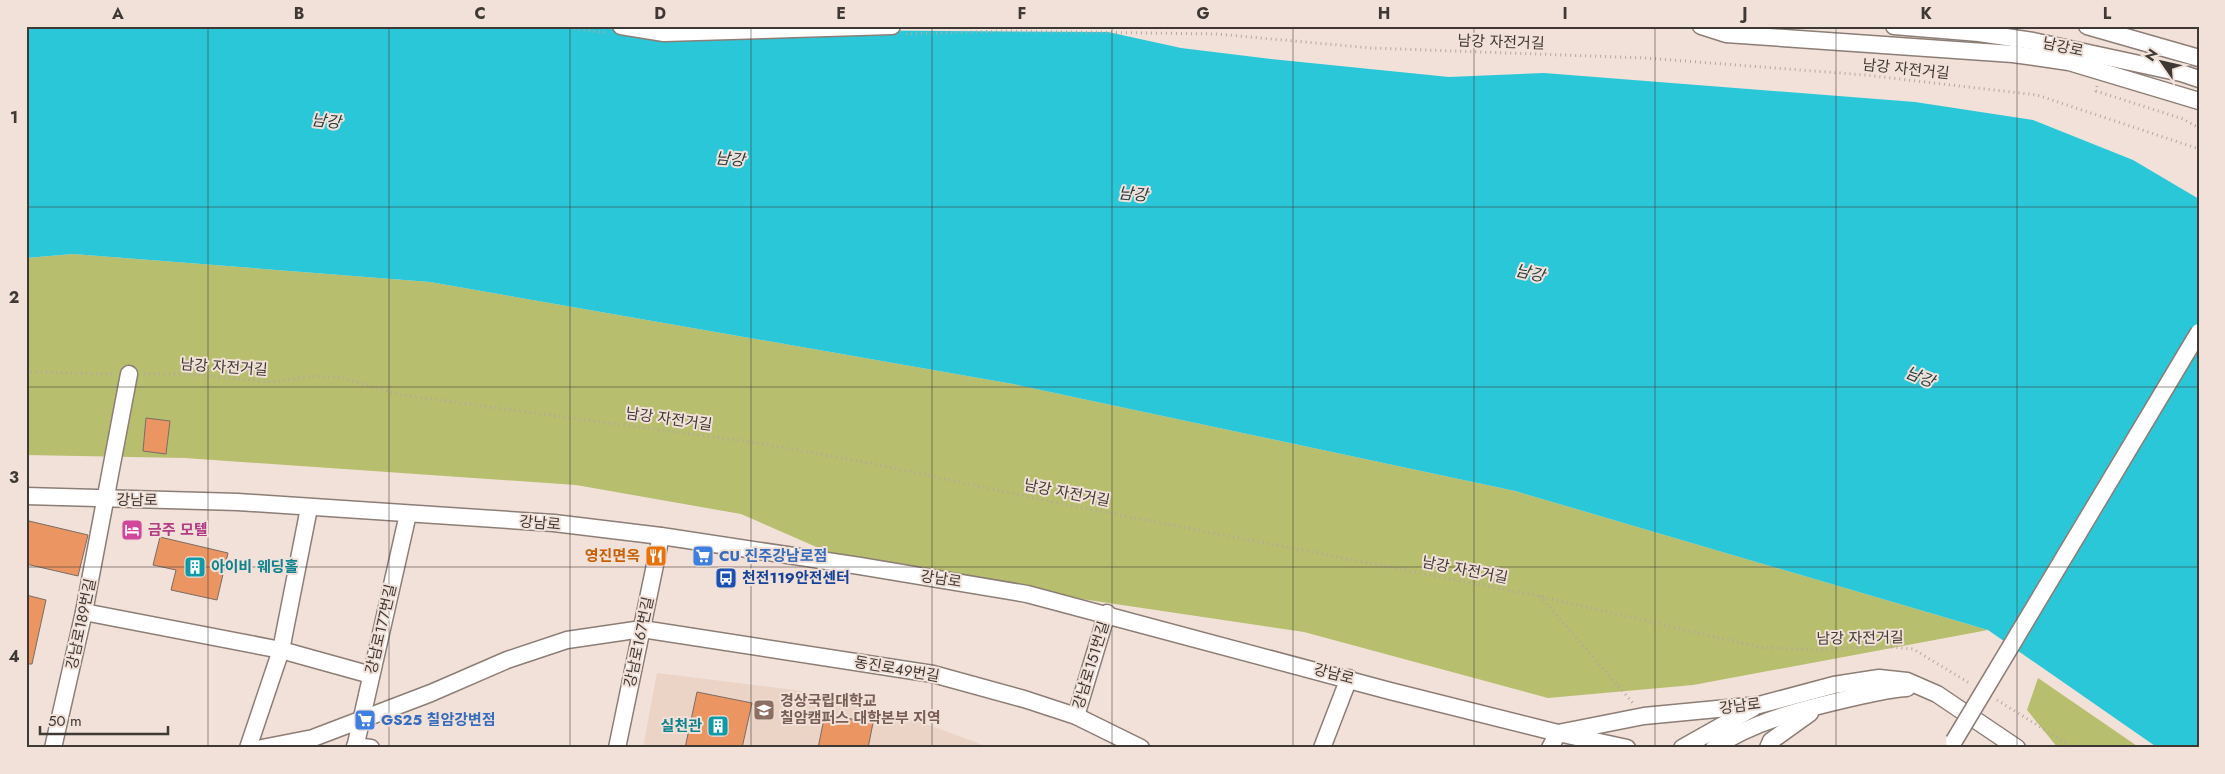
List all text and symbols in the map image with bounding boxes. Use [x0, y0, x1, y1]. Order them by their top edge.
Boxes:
text: A [111, 2, 124, 25]
text: B [294, 2, 304, 25]
text: C [474, 2, 486, 25]
text: D [654, 2, 666, 25]
text: E [836, 2, 846, 25]
text: F [1018, 2, 1026, 25]
text: G [1196, 2, 1210, 25]
text: H [1378, 2, 1390, 25]
text: I [1562, 2, 1568, 25]
text: J [1739, 2, 1748, 25]
text: K [1920, 2, 1932, 25]
text: L [2103, 2, 2112, 25]
street label: 남강 자전거길 [1457, 29, 1545, 55]
street label: 남강로 [2040, 32, 2086, 62]
north arrow [2138, 38, 2188, 88]
text: N [2140, 45, 2163, 65]
street label: 남강 자전거길 [1861, 53, 1951, 85]
text: 1 [10, 106, 18, 129]
water label: 남강 [310, 108, 344, 134]
water label: 남강 [714, 146, 748, 172]
water label: 남강 [1117, 181, 1151, 207]
water label: 남강 [1513, 259, 1549, 288]
text: 2 [9, 286, 19, 309]
street label: 남강 자전거길 [180, 353, 268, 381]
water label: 남강 [1902, 361, 1940, 394]
street label: 남강 자전거길 [624, 402, 714, 436]
text: 3 [9, 466, 19, 489]
street label: 남강 자전거길 [1022, 474, 1112, 512]
street label: 강남로 [116, 489, 158, 511]
street label: 강남로 [518, 510, 562, 536]
hotel icon: 금주 모텔 [120, 518, 144, 542]
place label: 금주 모텔 [148, 519, 208, 541]
restaurant icon: 영진면옥 [644, 544, 668, 568]
supermarket icon: CU 진주강남로점 [691, 544, 715, 568]
place label: 영진면옥 [585, 545, 640, 567]
place label: CU 진주강남로점 [719, 545, 827, 567]
street label: 남강 자전거길 [1420, 551, 1510, 589]
building icon: 아이비 웨딩홀 [183, 555, 207, 579]
place label: 아이비 웨딩홀 [211, 556, 299, 578]
street label: 강남로 [919, 565, 963, 593]
bus stop icon: 천전119안전센터 [714, 566, 738, 590]
place label: 천전119안전센터 [742, 567, 850, 589]
street label: 강남로189번길 [61, 576, 101, 672]
street label: 강남로177번길 [360, 582, 402, 676]
street label: 강남로167번길 [619, 595, 659, 689]
street label: 강남로151번길 [1067, 618, 1115, 712]
street label: 남강 자전거길 [1816, 626, 1904, 650]
text: 4 [8, 645, 20, 668]
street label: 동진로49번길 [853, 651, 941, 687]
street label: 강남로 [1311, 658, 1357, 690]
place label: 경상국립대학교 칠암캠퍼스 대학본부 지역 [780, 690, 941, 729]
street label: 강남로 [1718, 693, 1762, 719]
school or university icon: 경상국립대학교 칠암캠퍼스 대학본부 지역 [752, 698, 776, 722]
scale bar [40, 704, 168, 736]
supermarket icon: GS25 칠암강변점 [353, 708, 377, 732]
place label: GS25 칠암강변점 [381, 709, 496, 731]
text: 50 m [48, 710, 82, 732]
building icon: 실천관 [706, 714, 730, 738]
place label: 실천관 [661, 715, 702, 737]

